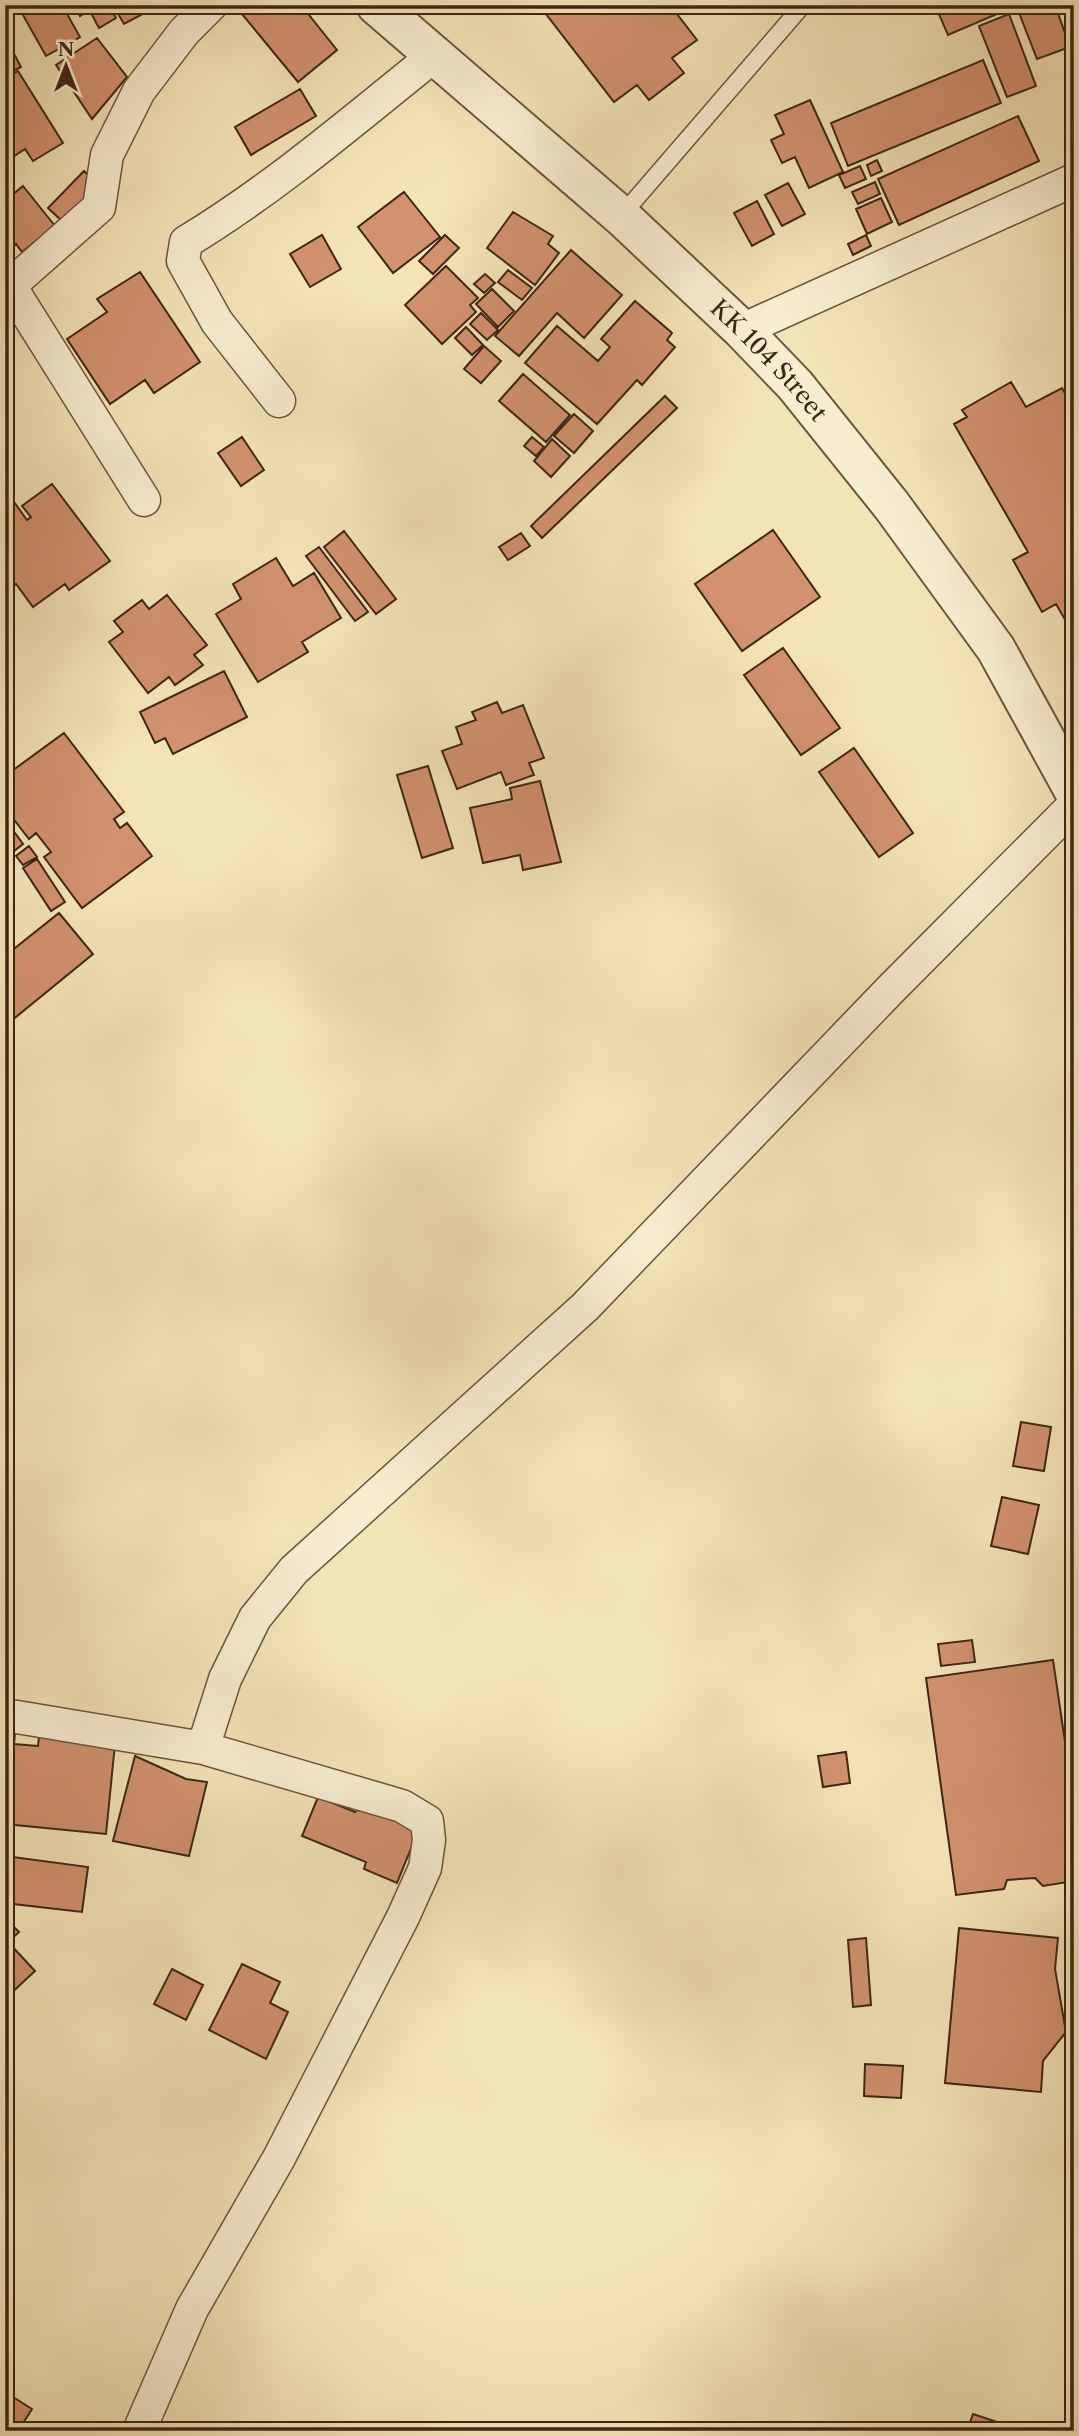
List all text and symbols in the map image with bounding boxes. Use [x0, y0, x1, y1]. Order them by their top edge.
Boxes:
north arrow [32, 32, 102, 102]
text: N [58, 38, 74, 61]
street label: KK 104 Street [705, 293, 834, 427]

